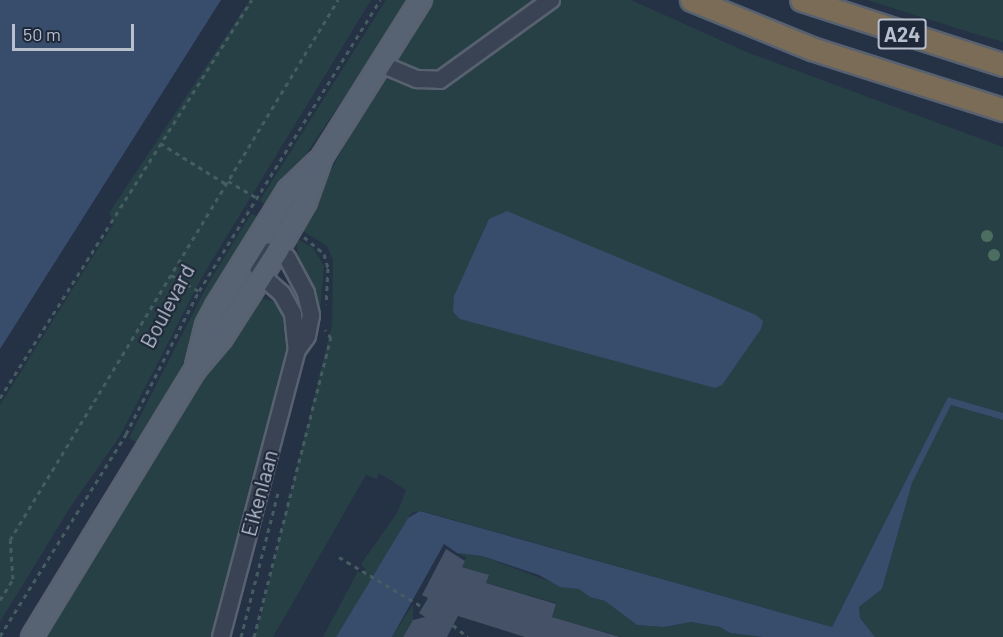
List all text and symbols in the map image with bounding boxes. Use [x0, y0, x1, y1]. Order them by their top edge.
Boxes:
scale bar [15, 12, 136, 50]
road number: A24 [876, 17, 928, 51]
text: 50 m [23, 23, 61, 45]
street label: Boulevard [134, 260, 200, 352]
street label: Eikenlaan [235, 447, 283, 539]

